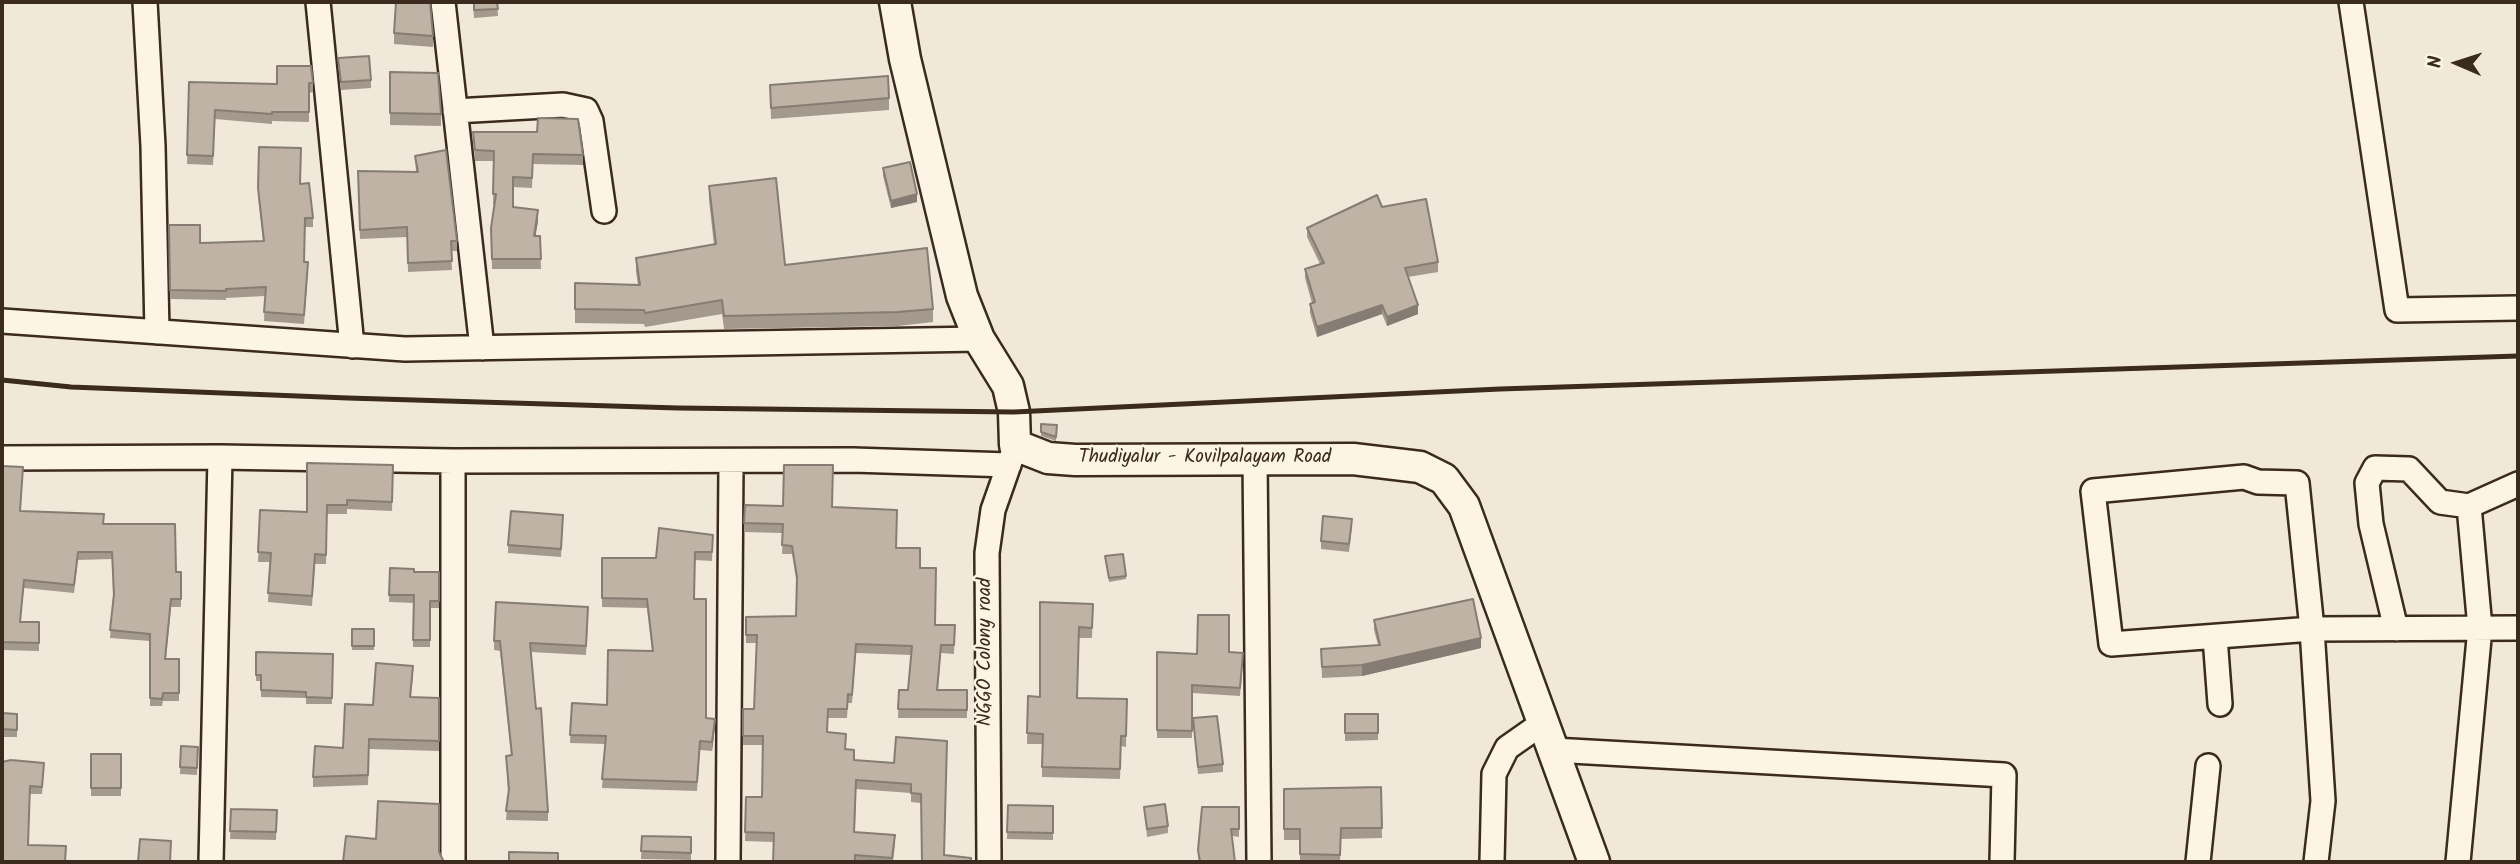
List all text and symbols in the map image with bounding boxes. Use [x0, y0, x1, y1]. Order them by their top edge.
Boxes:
north arrow [2422, 28, 2492, 98]
text: N [2421, 55, 2451, 69]
street label: Thudiyalur - Kovilpalayam Road [1079, 448, 1331, 470]
street label: NGGO Colony road [976, 578, 998, 726]

